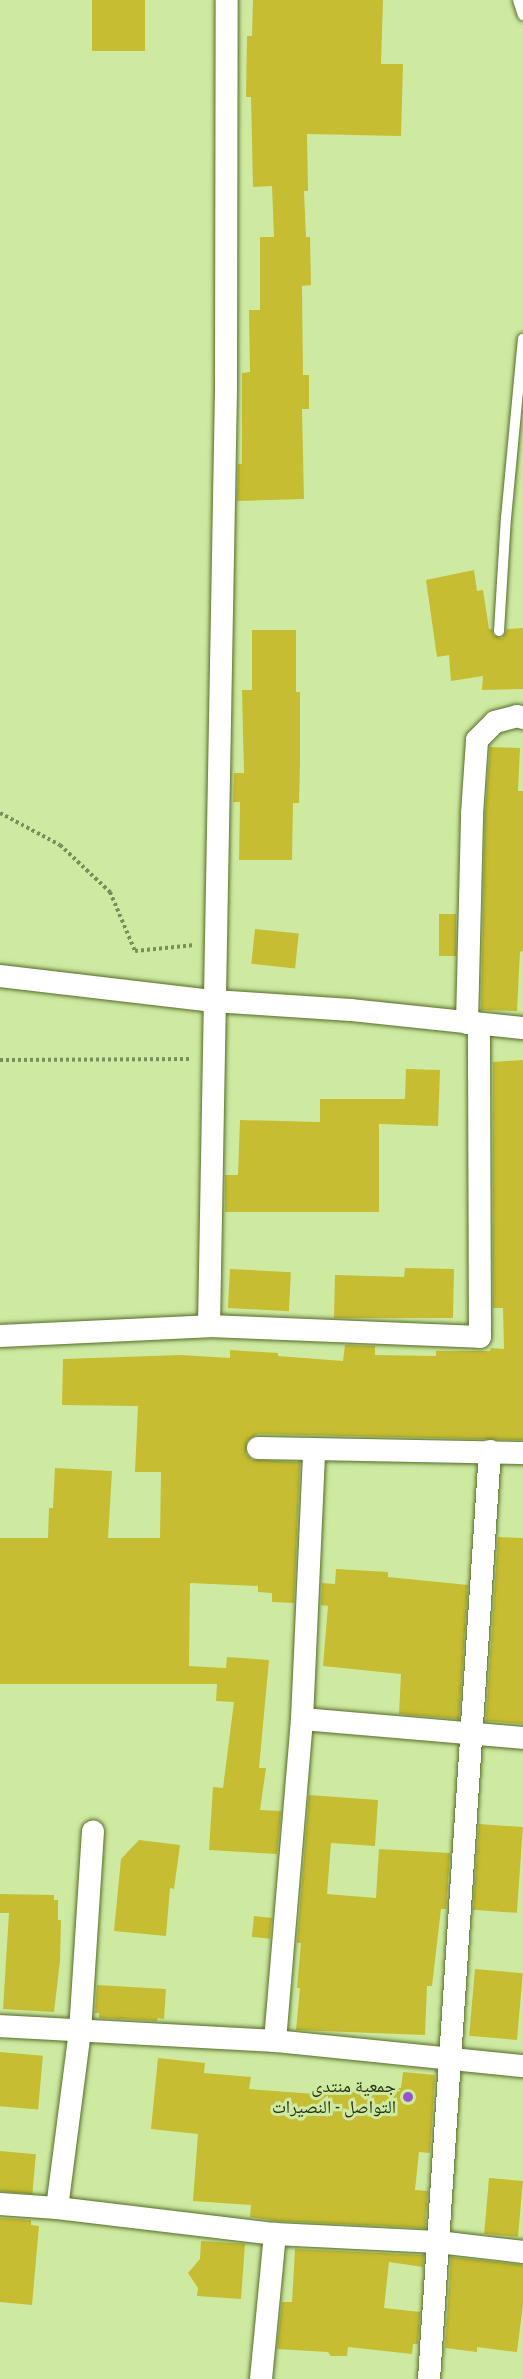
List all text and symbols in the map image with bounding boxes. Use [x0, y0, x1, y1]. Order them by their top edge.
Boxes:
place label: جمعية منتدى التواصل - النصيرات [272, 2076, 396, 2118]
marker: جمعية منتدى التواصل - النصيرات [401, 2090, 415, 2104]

